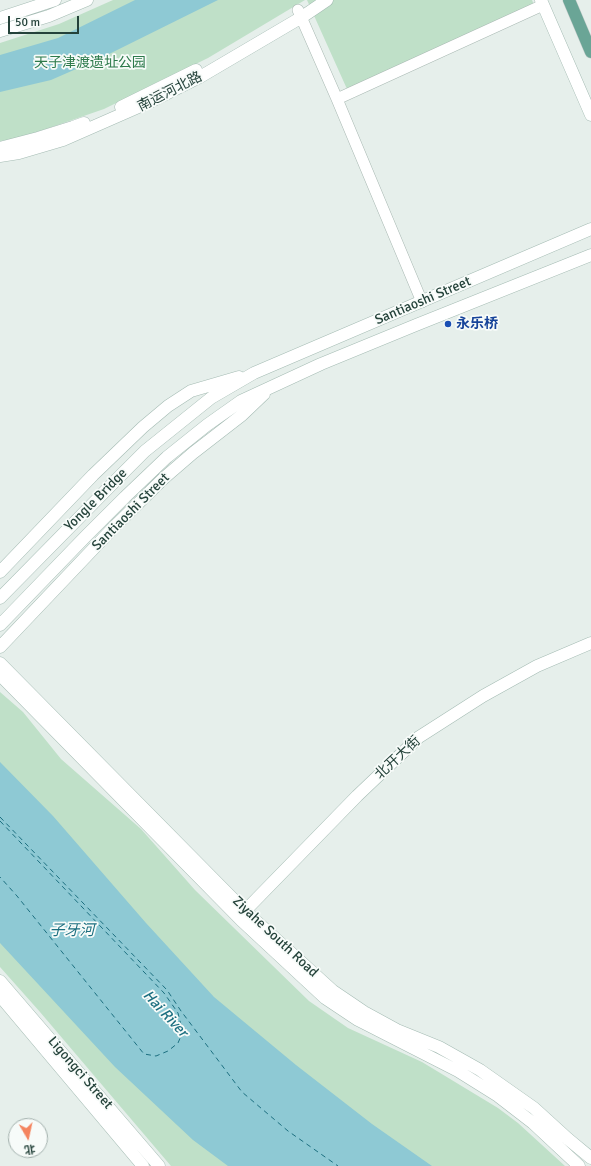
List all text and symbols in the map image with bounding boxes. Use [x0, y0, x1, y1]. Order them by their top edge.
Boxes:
scale bar [10, 8, 81, 34]
text: 50 m [15, 15, 40, 30]
park label: 天子津渡遗址公园 [34, 55, 146, 71]
street label: 南运河北路 [135, 69, 205, 115]
street label: Santiaoshi Street [372, 273, 474, 329]
place label: 永乐桥 [456, 316, 498, 332]
marker: 永乐桥 [443, 319, 453, 329]
street label: Yongle Bridge [61, 465, 131, 535]
street label: Santiaoshi Street [89, 470, 173, 554]
street label: 北开大街 [372, 733, 424, 783]
street label: Ziyahe South Road [229, 893, 321, 981]
water label: 子牙河 [50, 922, 94, 940]
water label: Hai River [139, 987, 191, 1041]
street label: Ligongci Street [44, 1033, 116, 1113]
north arrow [8, 1118, 48, 1158]
text: 北 [23, 1142, 36, 1157]

